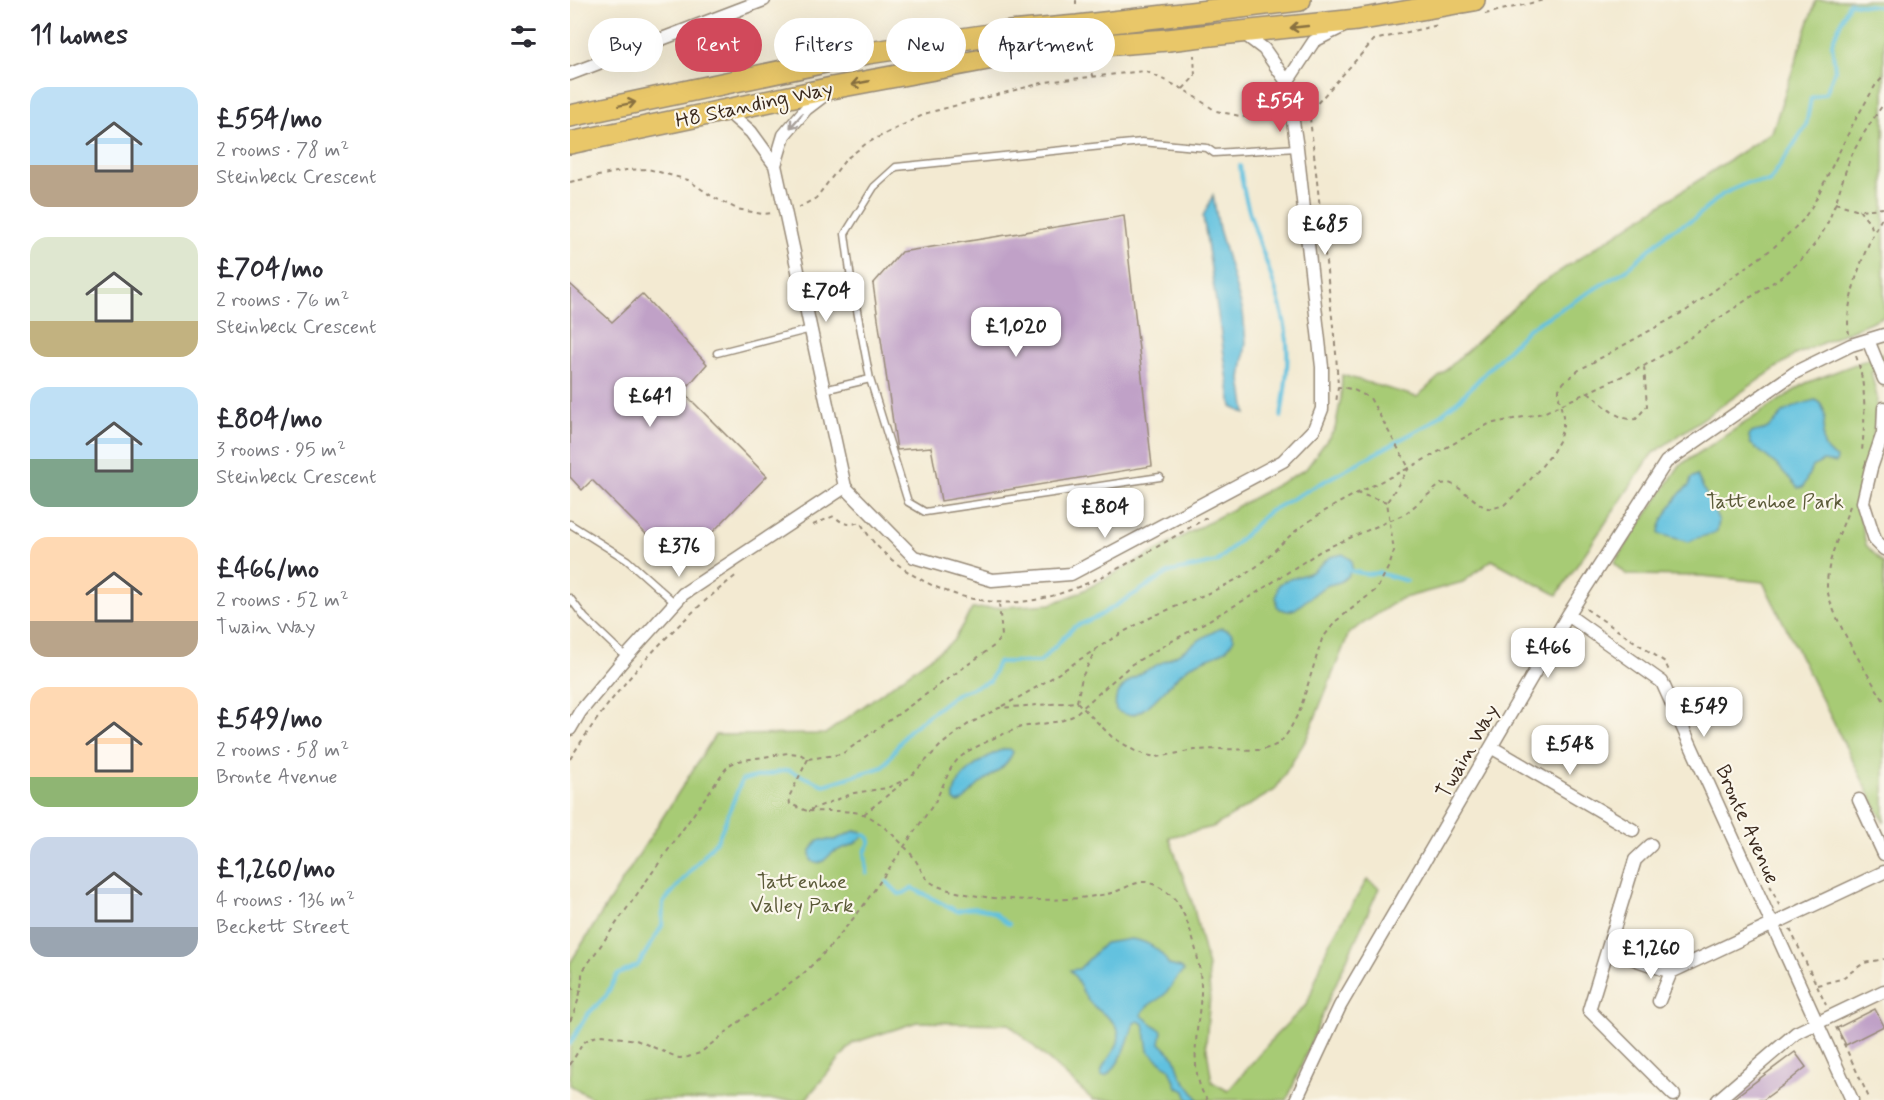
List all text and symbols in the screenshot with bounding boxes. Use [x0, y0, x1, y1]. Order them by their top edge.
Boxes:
chip: Buy [588, 18, 663, 72]
chip: Rent [675, 18, 762, 72]
chip: Filters [774, 18, 874, 72]
chip: New [886, 18, 966, 72]
chip: Apartment [978, 18, 1115, 72]
text: 11 homes [30, 19, 128, 53]
icon: filters [507, 20, 540, 53]
one-way arrow [1289, 21, 1309, 32]
street label: H8 Standing Way [673, 75, 836, 136]
one-way arrow [851, 78, 871, 89]
pin: £554 [1244, 82, 1316, 133]
text: £554 [1256, 88, 1304, 115]
one-way arrow [617, 98, 636, 109]
text: £554/mo [216, 103, 322, 137]
icon: home [78, 111, 150, 183]
one-way arrow [789, 113, 803, 128]
text: 2 rooms · 78 m² [216, 137, 349, 164]
text: Steinbeck Crescent [216, 164, 377, 191]
pin: £685 [1289, 205, 1361, 256]
text: £685 [1302, 211, 1348, 238]
text: £704/mo [216, 253, 323, 287]
icon: home [78, 261, 150, 333]
pin: £704 [790, 272, 862, 323]
text: £704 [801, 278, 851, 305]
text: 2 rooms · 76 m² [216, 287, 349, 314]
pin: £1,020 [967, 307, 1065, 358]
text: £1,020 [985, 313, 1047, 340]
text: Steinbeck Crescent [216, 314, 377, 341]
pin: £641 [614, 377, 686, 428]
text: £641 [628, 383, 672, 410]
text: £804/mo [216, 403, 322, 437]
icon: home [78, 411, 150, 483]
text: 3 rooms · 95 m² [216, 437, 346, 464]
text: Steinbeck Crescent [216, 464, 377, 491]
pin: £804 [1069, 488, 1141, 539]
park label: Tattenhoe Park [1706, 488, 1844, 516]
text: £804 [1081, 494, 1129, 521]
pin: £376 [643, 527, 715, 578]
text: £376 [658, 533, 700, 560]
text: £466/mo [216, 553, 319, 587]
icon: home [78, 561, 150, 633]
text: 2 rooms · 52 m² [216, 587, 349, 614]
text: Twain Way [216, 614, 315, 641]
pin: £466 [1512, 628, 1584, 679]
text: £466 [1525, 634, 1571, 661]
pin: £549 [1668, 687, 1740, 738]
text: £549 [1680, 693, 1728, 720]
street label: Twain Way [1430, 699, 1506, 804]
text: £549/mo [216, 703, 322, 737]
icon: home [78, 711, 150, 783]
pin: £548 [1534, 725, 1606, 776]
text: £548 [1546, 731, 1595, 758]
text: 2 rooms · 58 m² [216, 737, 349, 764]
street label: Bronte Avenue [1708, 760, 1786, 888]
text: Bronte Avenue [216, 764, 338, 791]
text: £1,260/mo [216, 853, 335, 887]
icon: home [78, 861, 150, 933]
park label: Tattenhoe Valley Park [750, 868, 854, 920]
text: 4 rooms · 136 m² [216, 887, 355, 914]
text: Beckett Street [216, 914, 350, 941]
pin: £1,260 [1602, 929, 1700, 980]
text: £1,260 [1622, 935, 1680, 962]

